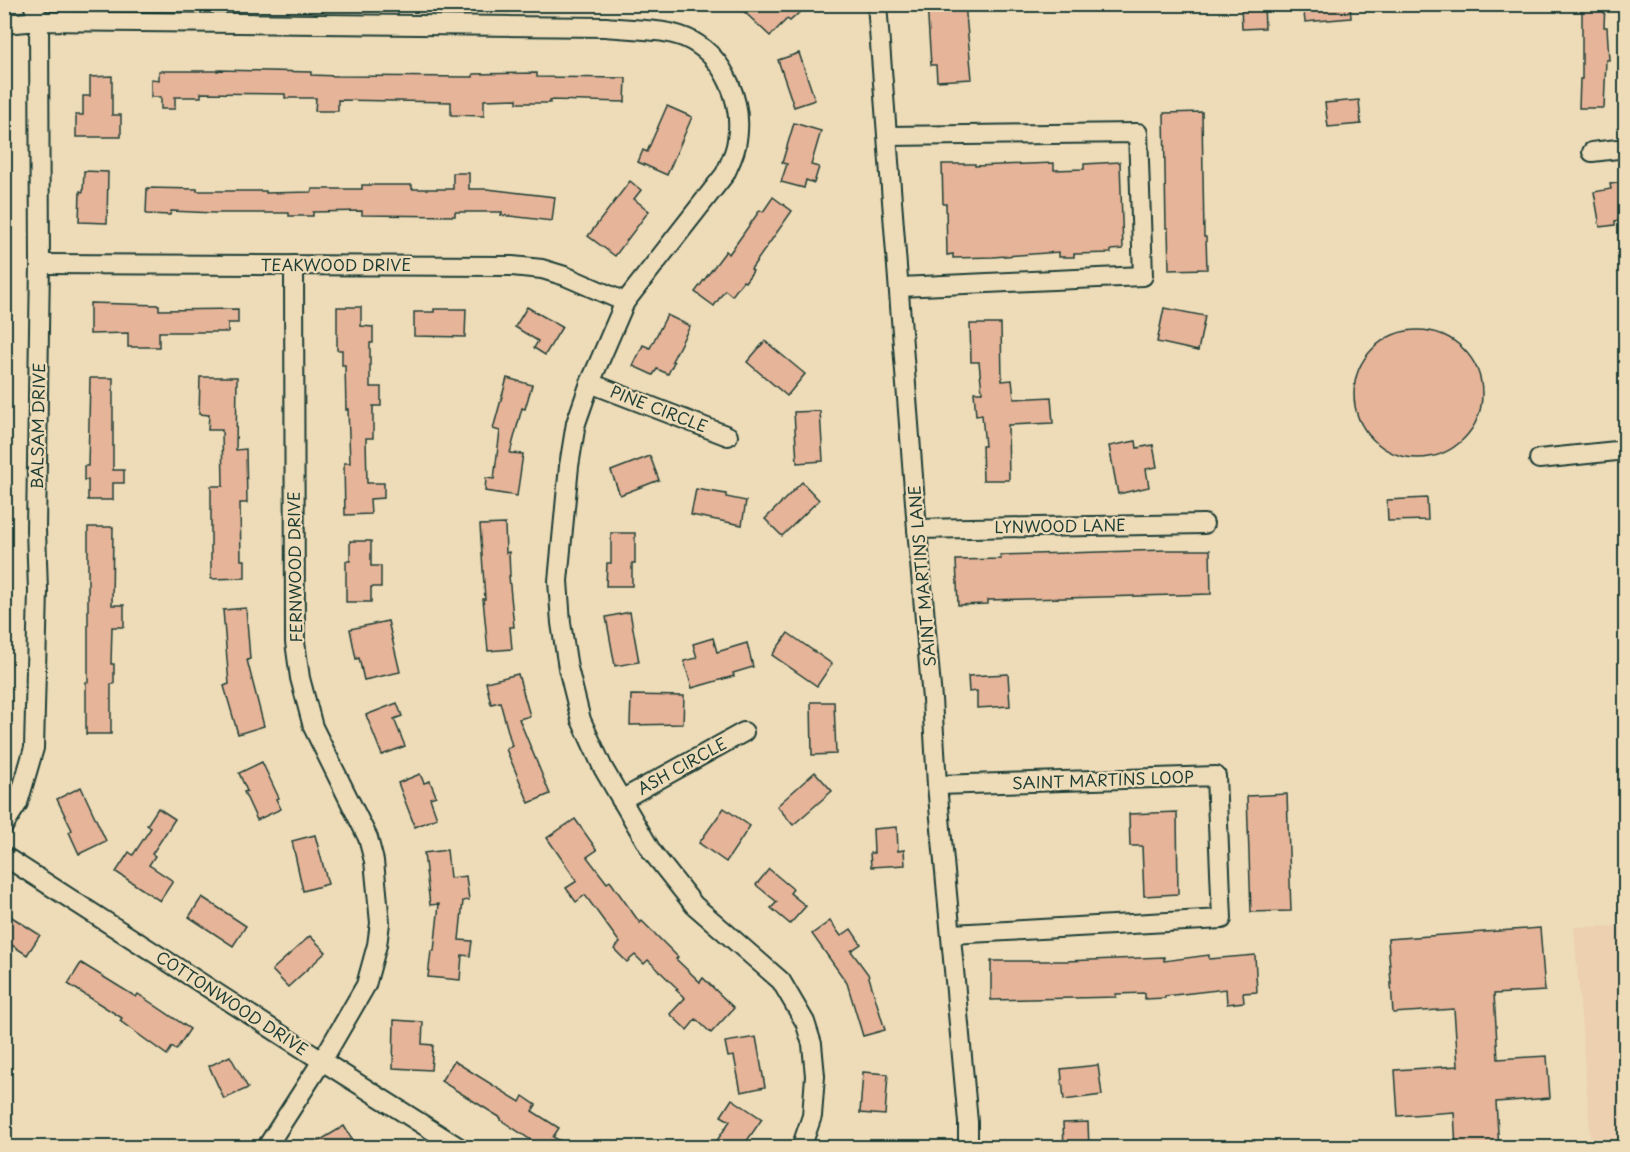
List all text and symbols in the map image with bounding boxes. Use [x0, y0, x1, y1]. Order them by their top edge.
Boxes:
street label: TEAKWOOD DRIVE [261, 252, 411, 276]
street label: BALSAM DRIVE [24, 363, 50, 489]
street label: PINE CIRCLE [607, 378, 712, 438]
street label: SAINT MARTINS LANE [901, 484, 941, 668]
street label: FERNWOOD DRIVE [281, 491, 307, 643]
street label: LYNWOOD LANE [994, 512, 1126, 538]
street label: ASH CIRCLE [632, 731, 731, 800]
street label: SAINT MARTINS LOOP [1012, 764, 1194, 794]
street label: COTTONWOOD DRIVE [152, 944, 313, 1060]

